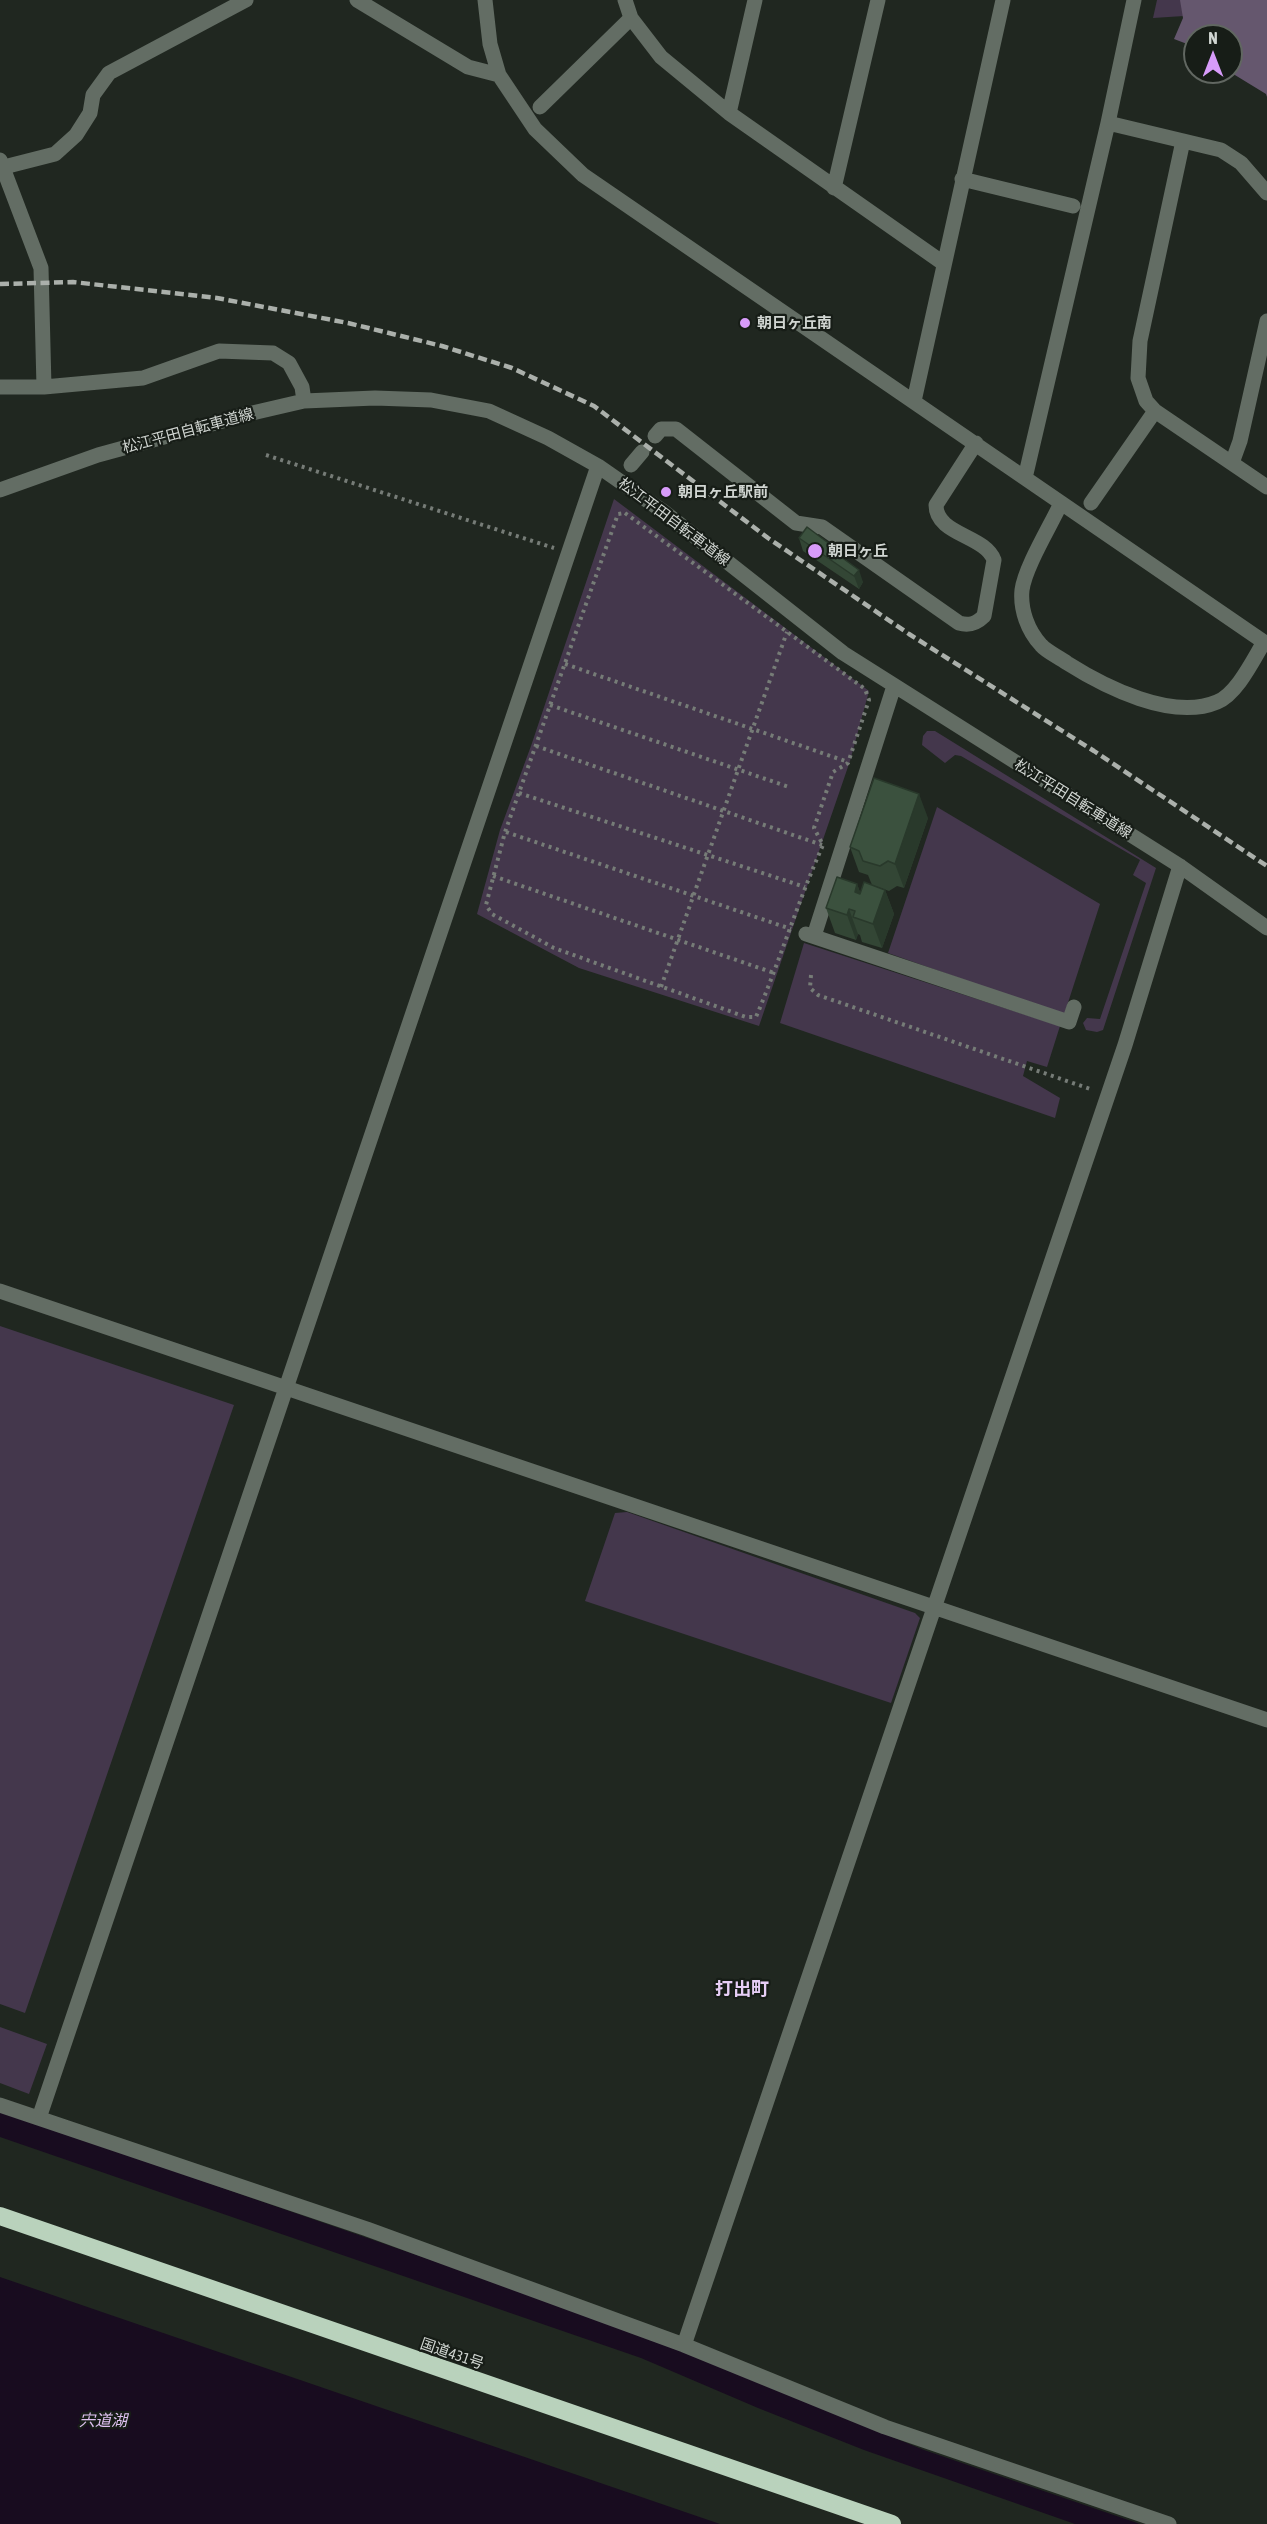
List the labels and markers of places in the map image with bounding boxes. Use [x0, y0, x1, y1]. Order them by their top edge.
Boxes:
place label: 朝日ヶ丘南 [757, 314, 832, 332]
marker: 朝日ヶ丘南 [738, 316, 752, 330]
place label: 朝日ヶ丘駅前 [678, 483, 768, 501]
marker: 朝日ヶ丘駅前 [659, 485, 673, 499]
marker: 朝日ヶ丘 [806, 542, 824, 560]
place label: 朝日ヶ丘 [828, 542, 888, 560]

